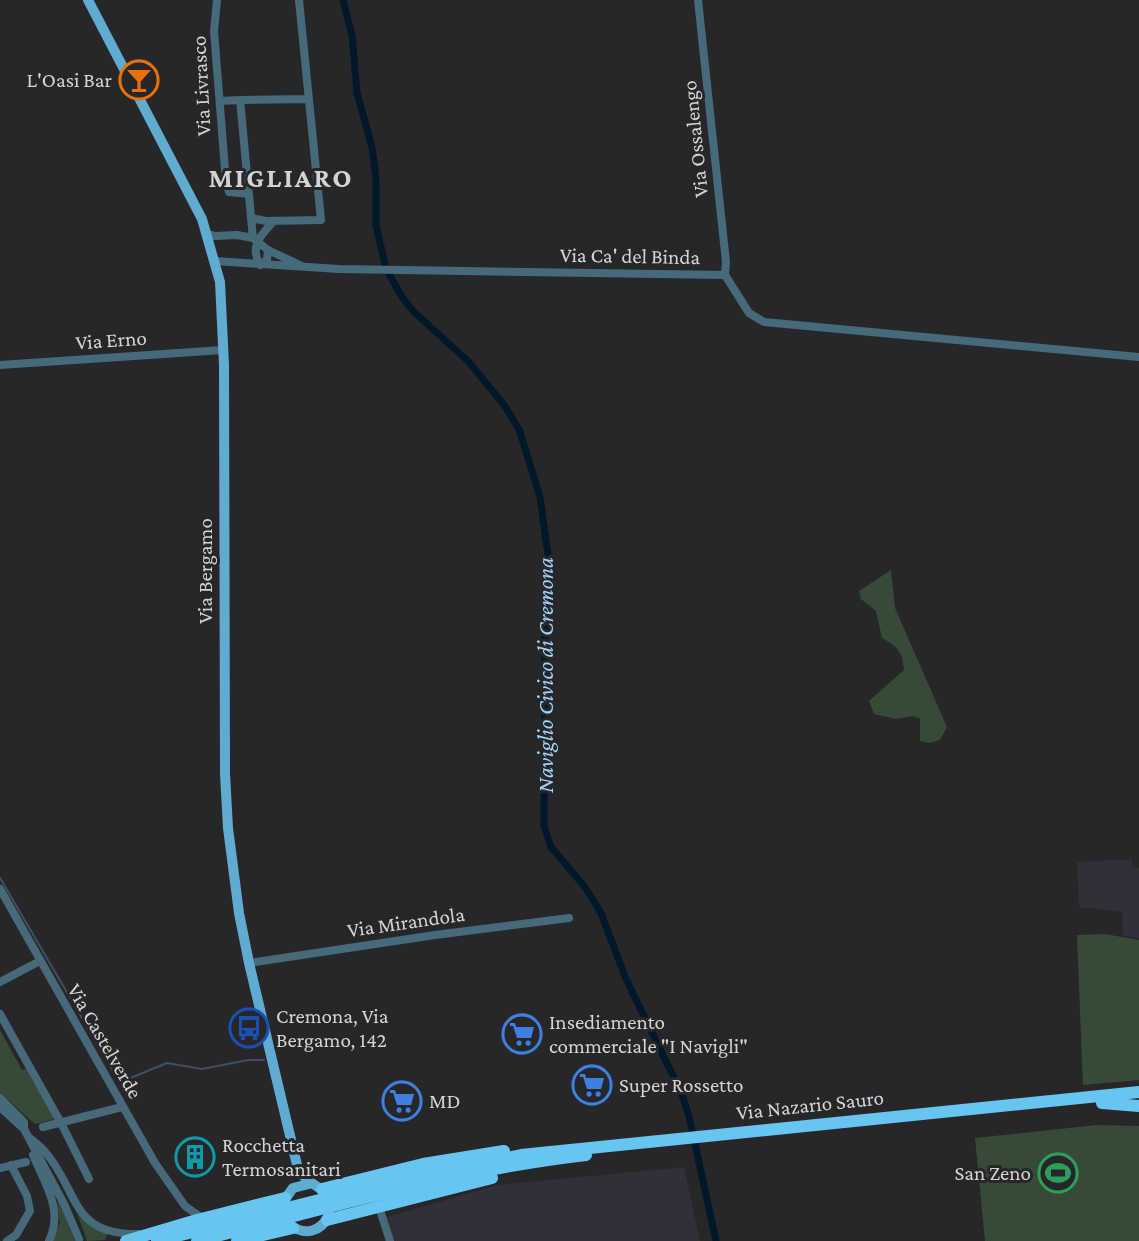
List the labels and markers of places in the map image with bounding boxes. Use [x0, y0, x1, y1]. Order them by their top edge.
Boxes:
bar icon: L'Oasi Bar [118, 59, 160, 101]
place label: L'Oasi Bar [27, 68, 113, 92]
place label: Cremona, Via Bergamo, 142 [276, 1004, 389, 1052]
bus stop icon: Cremona, Via Bergamo, 142 [228, 1007, 270, 1049]
place label: Insediamento commerciale "I Navigli" [549, 1010, 748, 1058]
supermarket icon: Insediamento commerciale "I Navigli" [501, 1013, 543, 1055]
supermarket icon: Super Rossetto [571, 1064, 613, 1106]
place label: Super Rossetto [619, 1073, 743, 1097]
supermarket icon: MD [381, 1080, 423, 1122]
place label: MD [429, 1089, 460, 1113]
place label: Rocchetta Termosanitari [222, 1133, 341, 1181]
building icon: Rocchetta Termosanitari [174, 1136, 216, 1178]
sports icon: San Zeno [1037, 1152, 1079, 1194]
place label: San Zeno [954, 1161, 1031, 1185]

